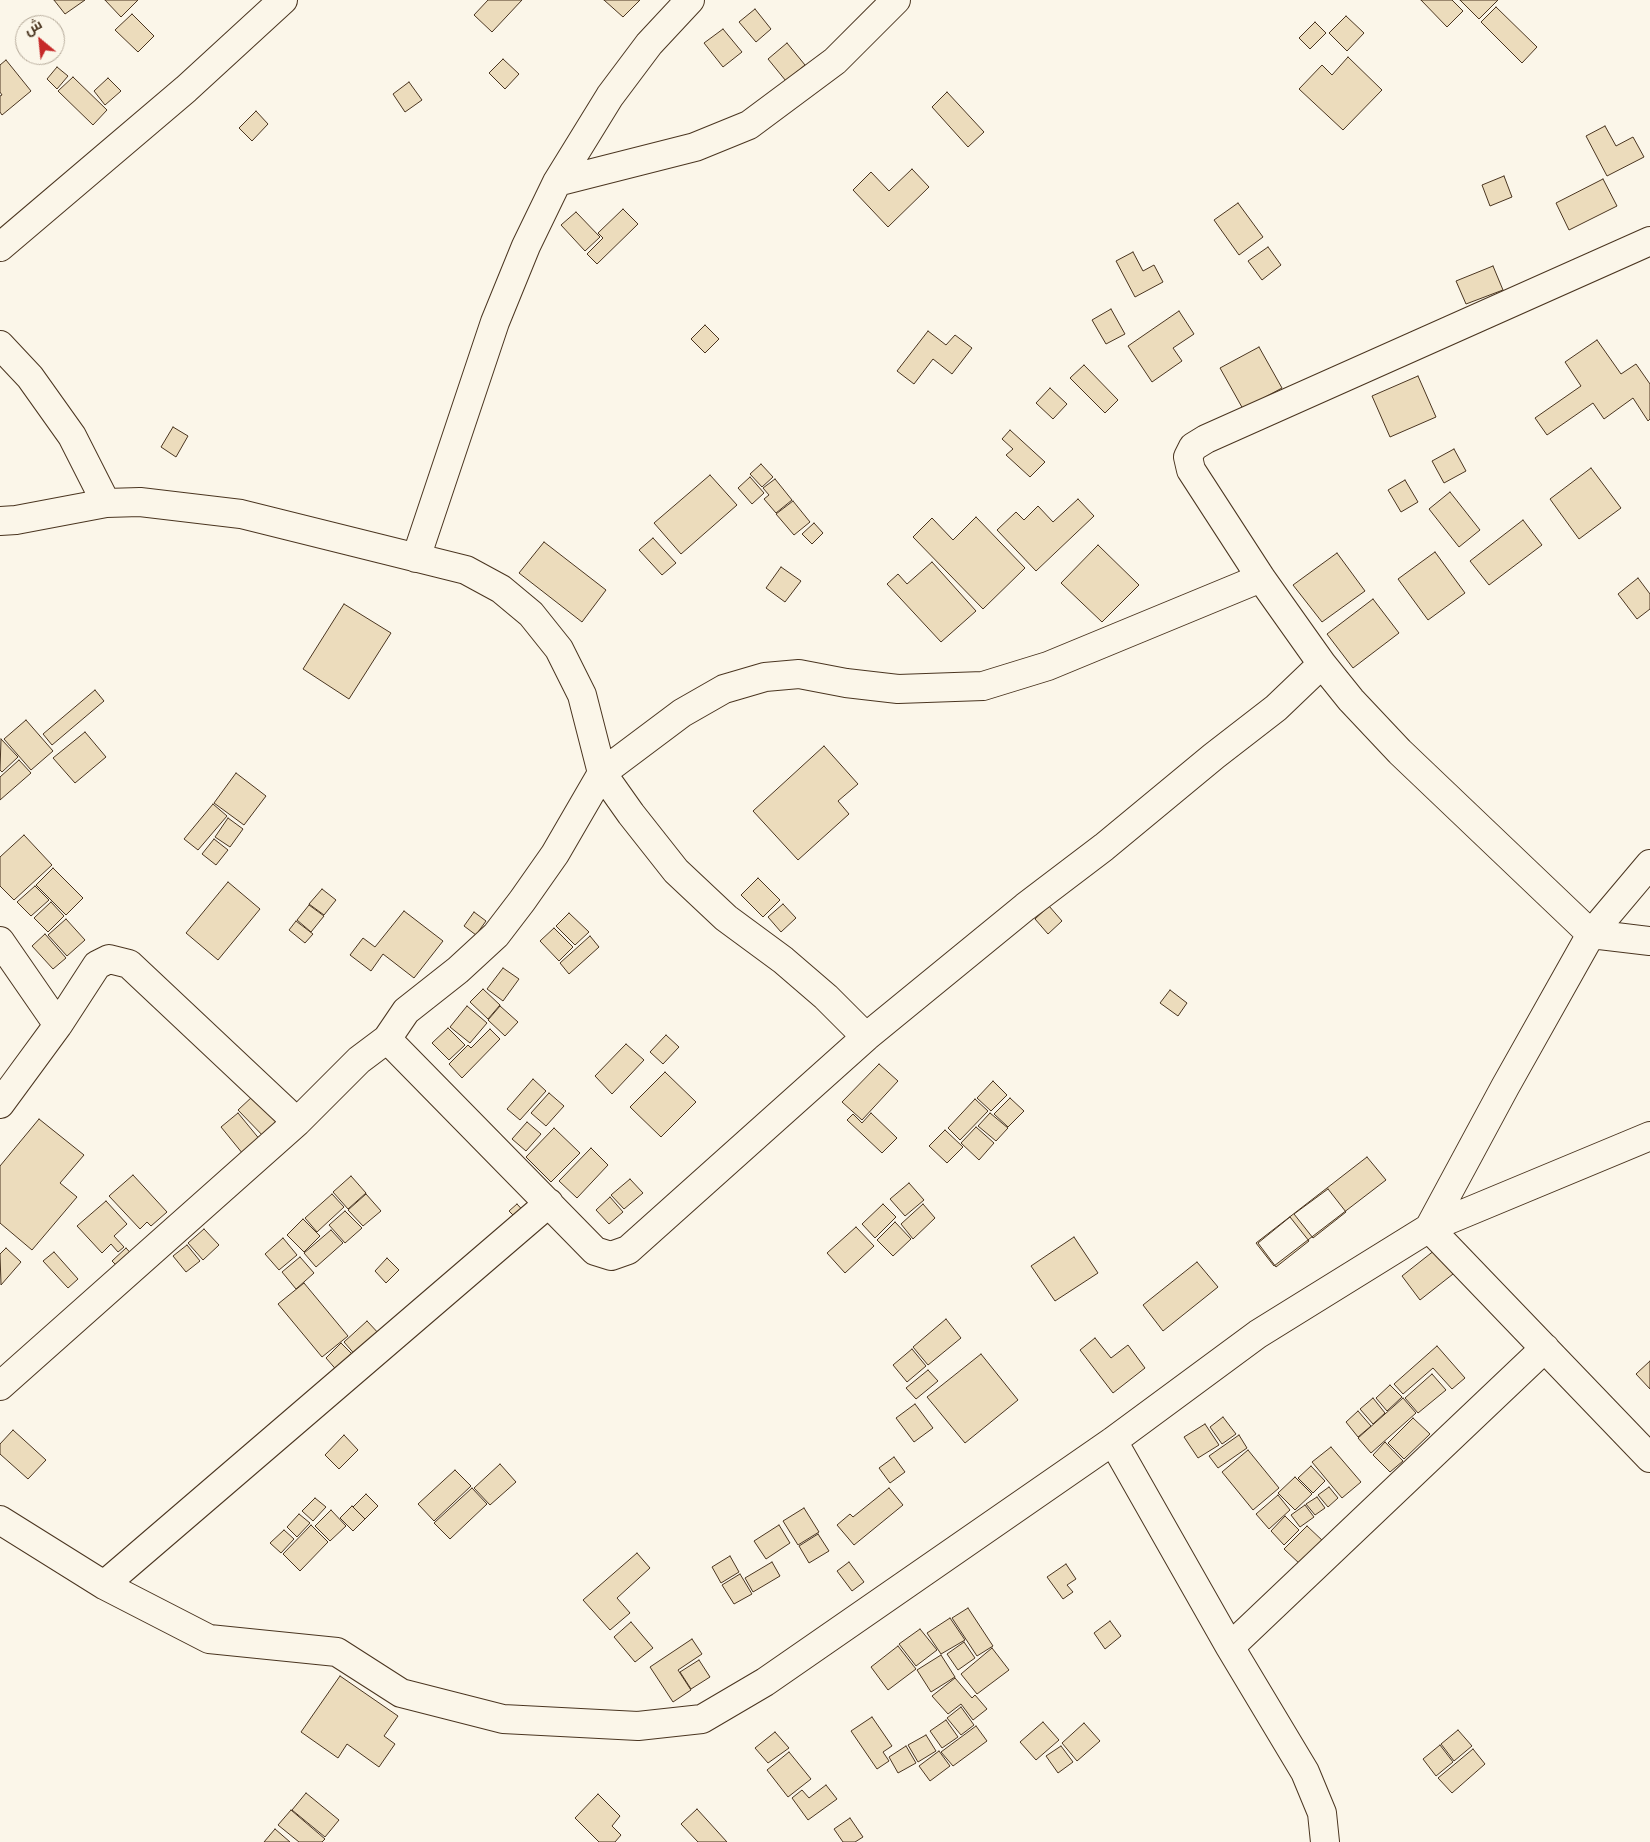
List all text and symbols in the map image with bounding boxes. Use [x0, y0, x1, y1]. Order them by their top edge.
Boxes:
north arrow [15, 15, 65, 65]
text: ش [21, 15, 46, 41]

